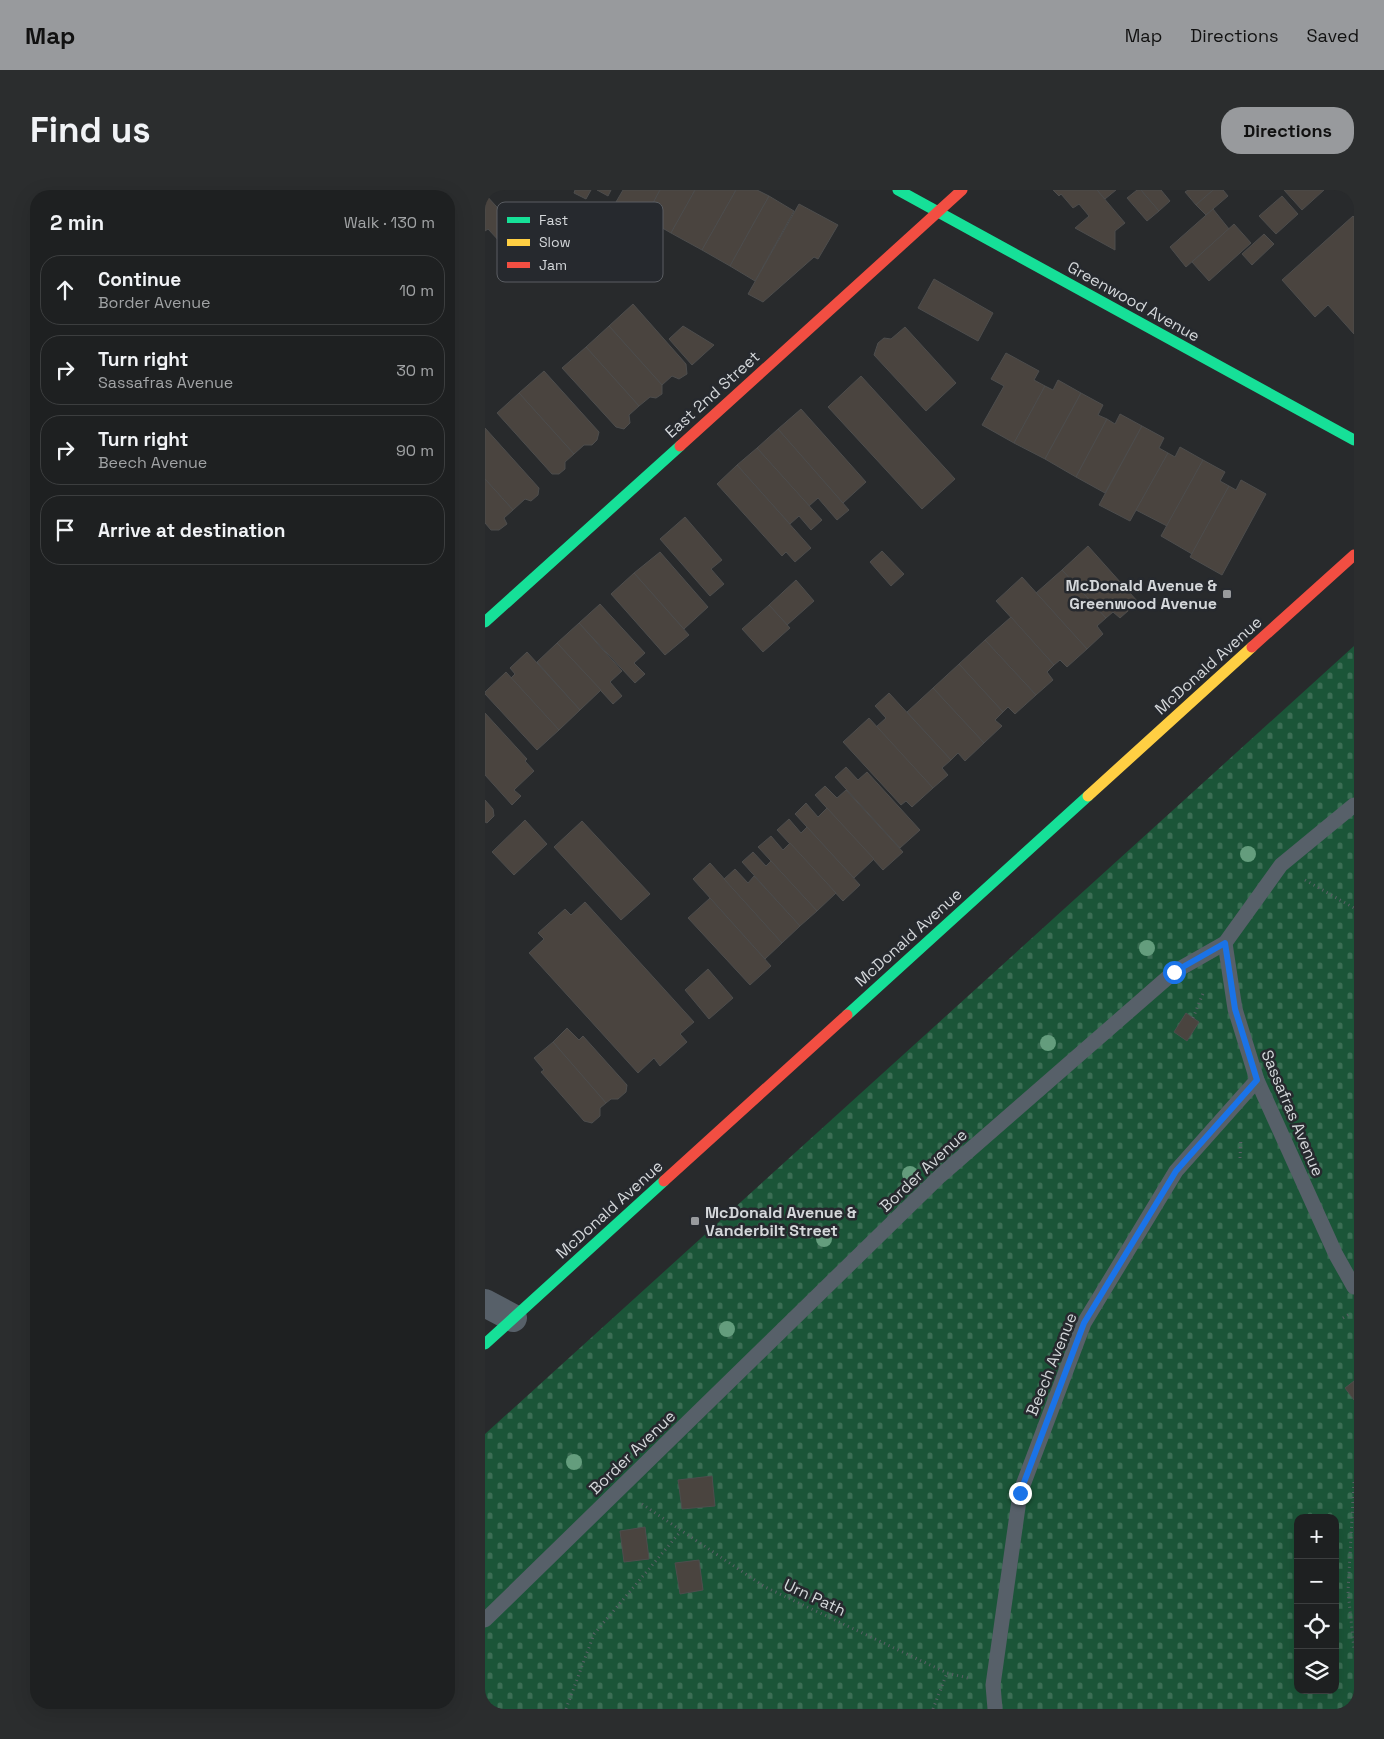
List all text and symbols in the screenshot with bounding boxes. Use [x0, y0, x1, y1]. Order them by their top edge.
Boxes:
text: Map [25, 20, 75, 51]
text: Map [1125, 24, 1162, 47]
text: Directions [1190, 24, 1279, 47]
text: Saved [1307, 24, 1359, 47]
button: Directions [1221, 107, 1354, 154]
text: Find us [30, 108, 151, 152]
legend [497, 202, 663, 282]
text: 2 min [50, 209, 104, 236]
text: Fast [539, 211, 568, 229]
text: Walk · 130 m [344, 212, 435, 233]
text: Slow [539, 233, 571, 251]
text: Jam [539, 256, 567, 274]
street label: Greenwood Avenue [1064, 256, 1204, 347]
text: Continue [98, 267, 181, 292]
icon: ahead [51, 276, 79, 304]
text: 10 m [399, 280, 434, 301]
text: Border Avenue [98, 292, 210, 313]
street label: East 2nd Street [660, 346, 764, 443]
text: Turn right [98, 347, 188, 372]
icon: right [51, 356, 79, 384]
text: 30 m [396, 360, 434, 381]
text: Sassafras Avenue [98, 372, 233, 393]
text: Turn right [98, 427, 188, 452]
icon: right [51, 436, 79, 464]
text: 90 m [396, 440, 434, 461]
text: Beech Avenue [98, 452, 207, 473]
icon: arrive [51, 516, 79, 544]
text: Arrive at destination [98, 518, 286, 543]
place label: McDonald Avenue & Greenwood Avenue [1066, 575, 1218, 614]
marker: McDonald Avenue & Greenwood Avenue [1221, 588, 1233, 600]
street label: McDonald Avenue [1150, 612, 1266, 719]
street label: McDonald Avenue [850, 884, 966, 991]
route start [1163, 961, 1186, 984]
street label: Sassafras Avenue [1256, 1047, 1329, 1180]
street label: Border Avenue [875, 1124, 972, 1216]
street label: McDonald Avenue [551, 1156, 667, 1263]
place label: McDonald Avenue & Vanderbilt Street [705, 1202, 857, 1241]
marker: McDonald Avenue & Vanderbilt Street [689, 1215, 701, 1227]
street label: Beech Avenue [1021, 1310, 1082, 1419]
street label: Border Avenue [585, 1406, 680, 1499]
route end [1009, 1482, 1032, 1505]
map controls [1294, 1514, 1339, 1694]
button: + [1294, 1514, 1339, 1559]
button: − [1294, 1559, 1339, 1604]
street label: Urn Path [780, 1574, 849, 1621]
button: locate [1294, 1604, 1339, 1649]
button: layers [1294, 1649, 1339, 1694]

